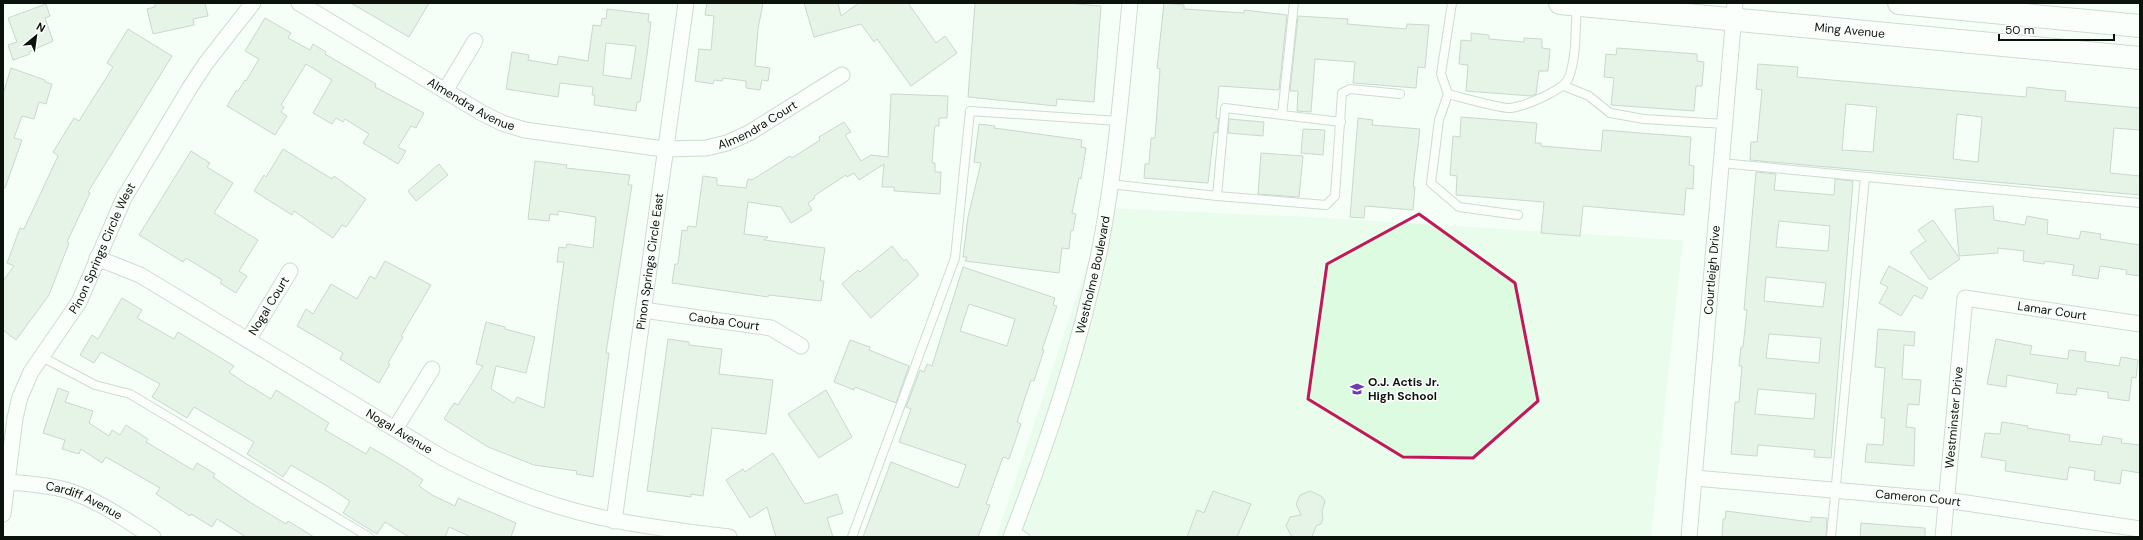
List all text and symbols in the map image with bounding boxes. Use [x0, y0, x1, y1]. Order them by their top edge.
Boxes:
north arrow [16, 16, 56, 56]
scale bar [1999, 16, 2114, 42]
text: N [34, 19, 48, 35]
street label: Ming Avenue [1814, 19, 1886, 42]
text: 50 m [2005, 22, 2034, 38]
street label: Almendra Avenue [424, 74, 517, 134]
street label: Almendra Court [716, 97, 800, 153]
street label: Pinon Springs Circle West [65, 180, 139, 317]
street label: Pinon Springs Circle East [633, 192, 668, 331]
street label: Westholme Boulevard [1072, 215, 1114, 336]
street label: Courtleigh Drive [1700, 225, 1724, 315]
street label: Nogal Court [245, 273, 293, 338]
street label: Lamar Court [2016, 298, 2088, 324]
street label: Caoba Court [688, 309, 761, 334]
street label: Westminster Drive [1941, 366, 1967, 469]
place label: O.J. Actis Jr. High School [1368, 374, 1439, 404]
school or university icon: O.J. Actis Jr. High School [1349, 381, 1365, 397]
street label: Nogal Avenue [363, 405, 436, 458]
street label: Cardiff Avenue [44, 478, 125, 524]
street label: Cameron Court [1875, 486, 1962, 510]

